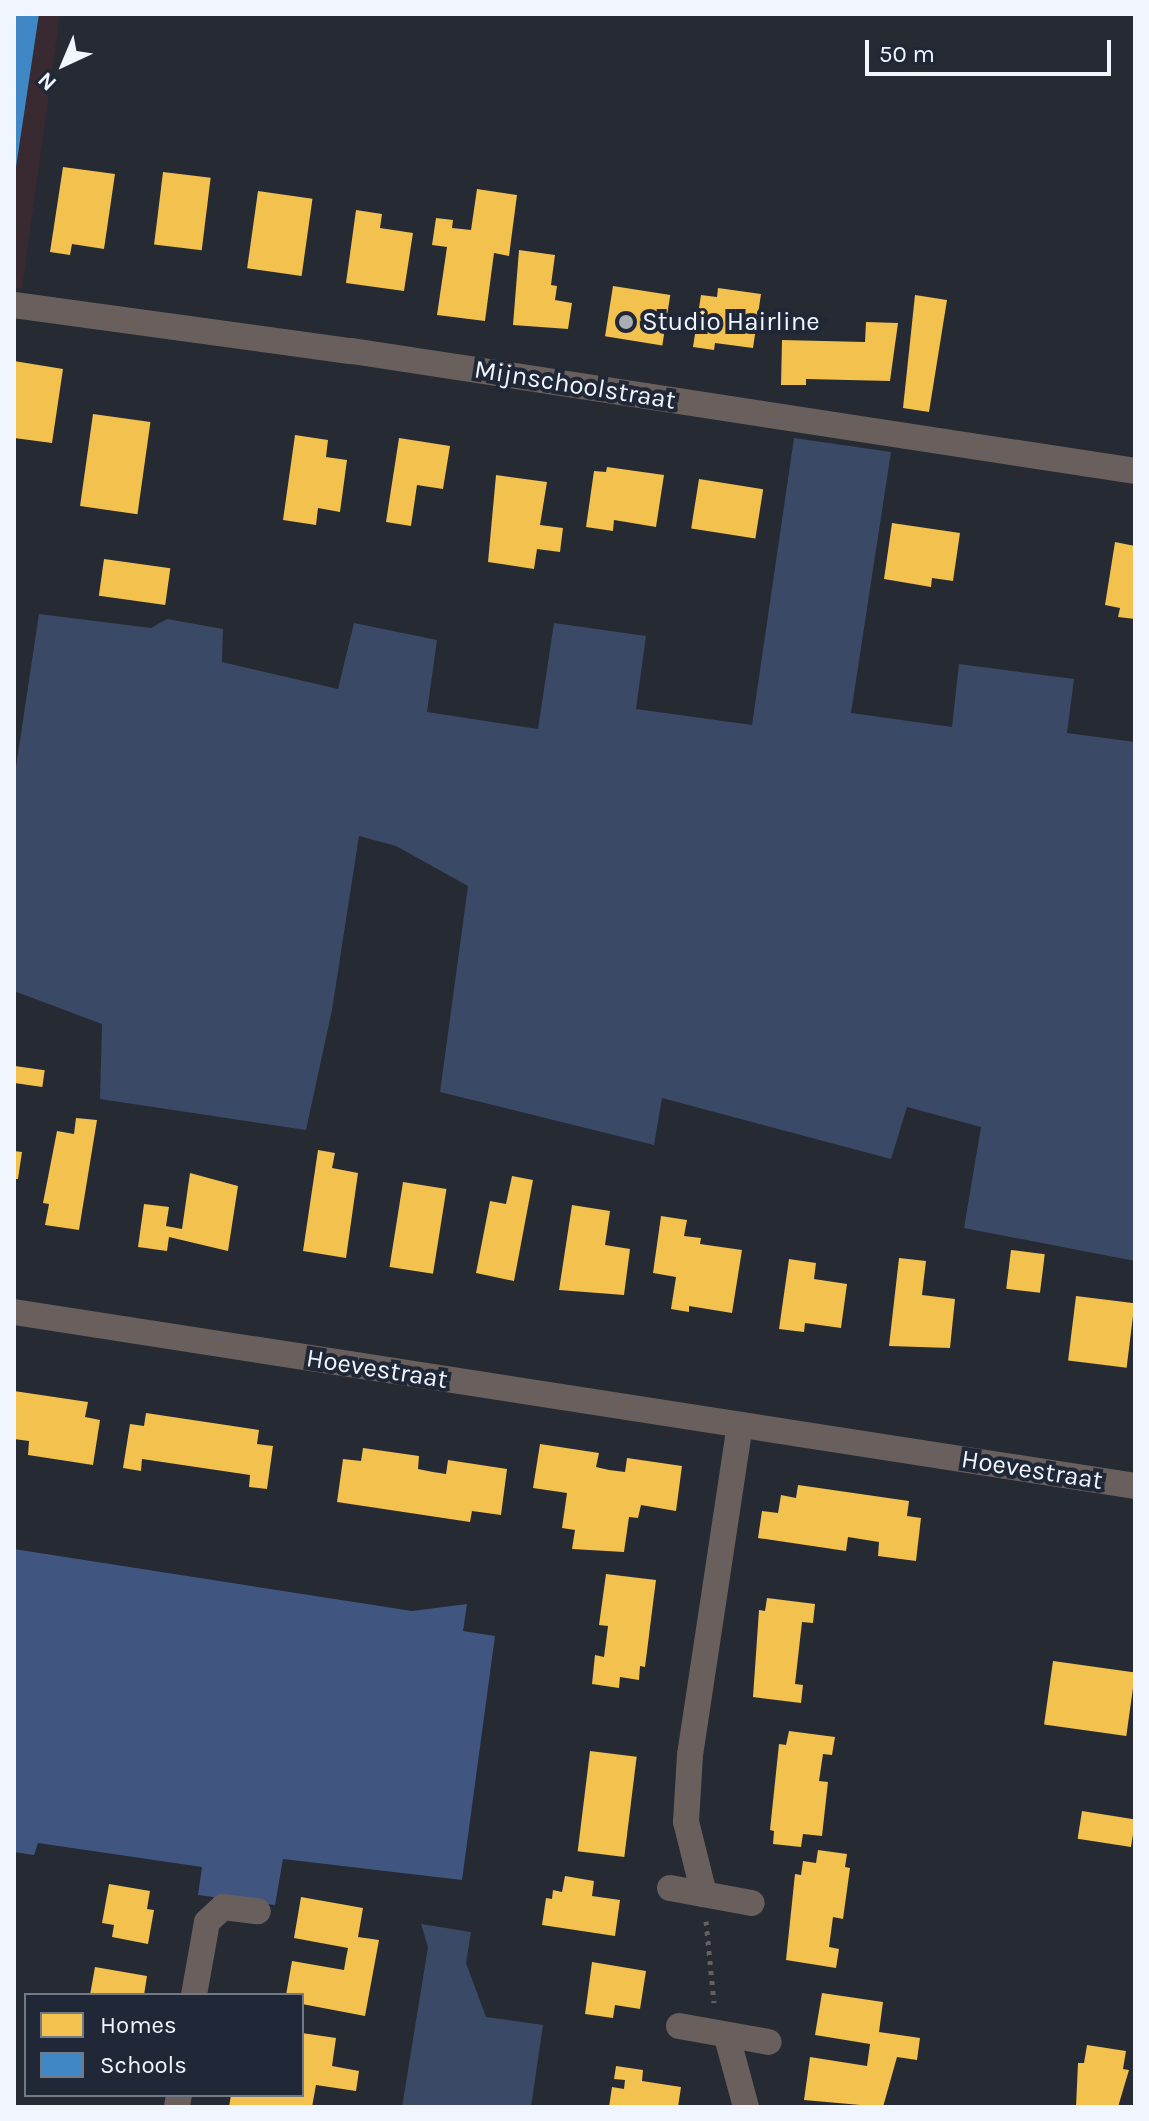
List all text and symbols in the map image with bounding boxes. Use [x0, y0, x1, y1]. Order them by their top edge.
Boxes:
north arrow [24, 24, 104, 104]
scale bar [869, 24, 1115, 74]
text: 50 m [879, 40, 935, 68]
text: N [33, 66, 62, 96]
place label: Studio Hairline [642, 306, 820, 338]
marker: Studio Hairline [617, 313, 635, 331]
street label: Mijnschoolstraat [472, 354, 678, 416]
street label: Hoevestraat [304, 1342, 450, 1396]
street label: Hoevestraat [959, 1443, 1105, 1497]
legend [24, 1993, 304, 2097]
text: Homes [100, 2011, 177, 2039]
text: Schools [100, 2051, 187, 2079]

